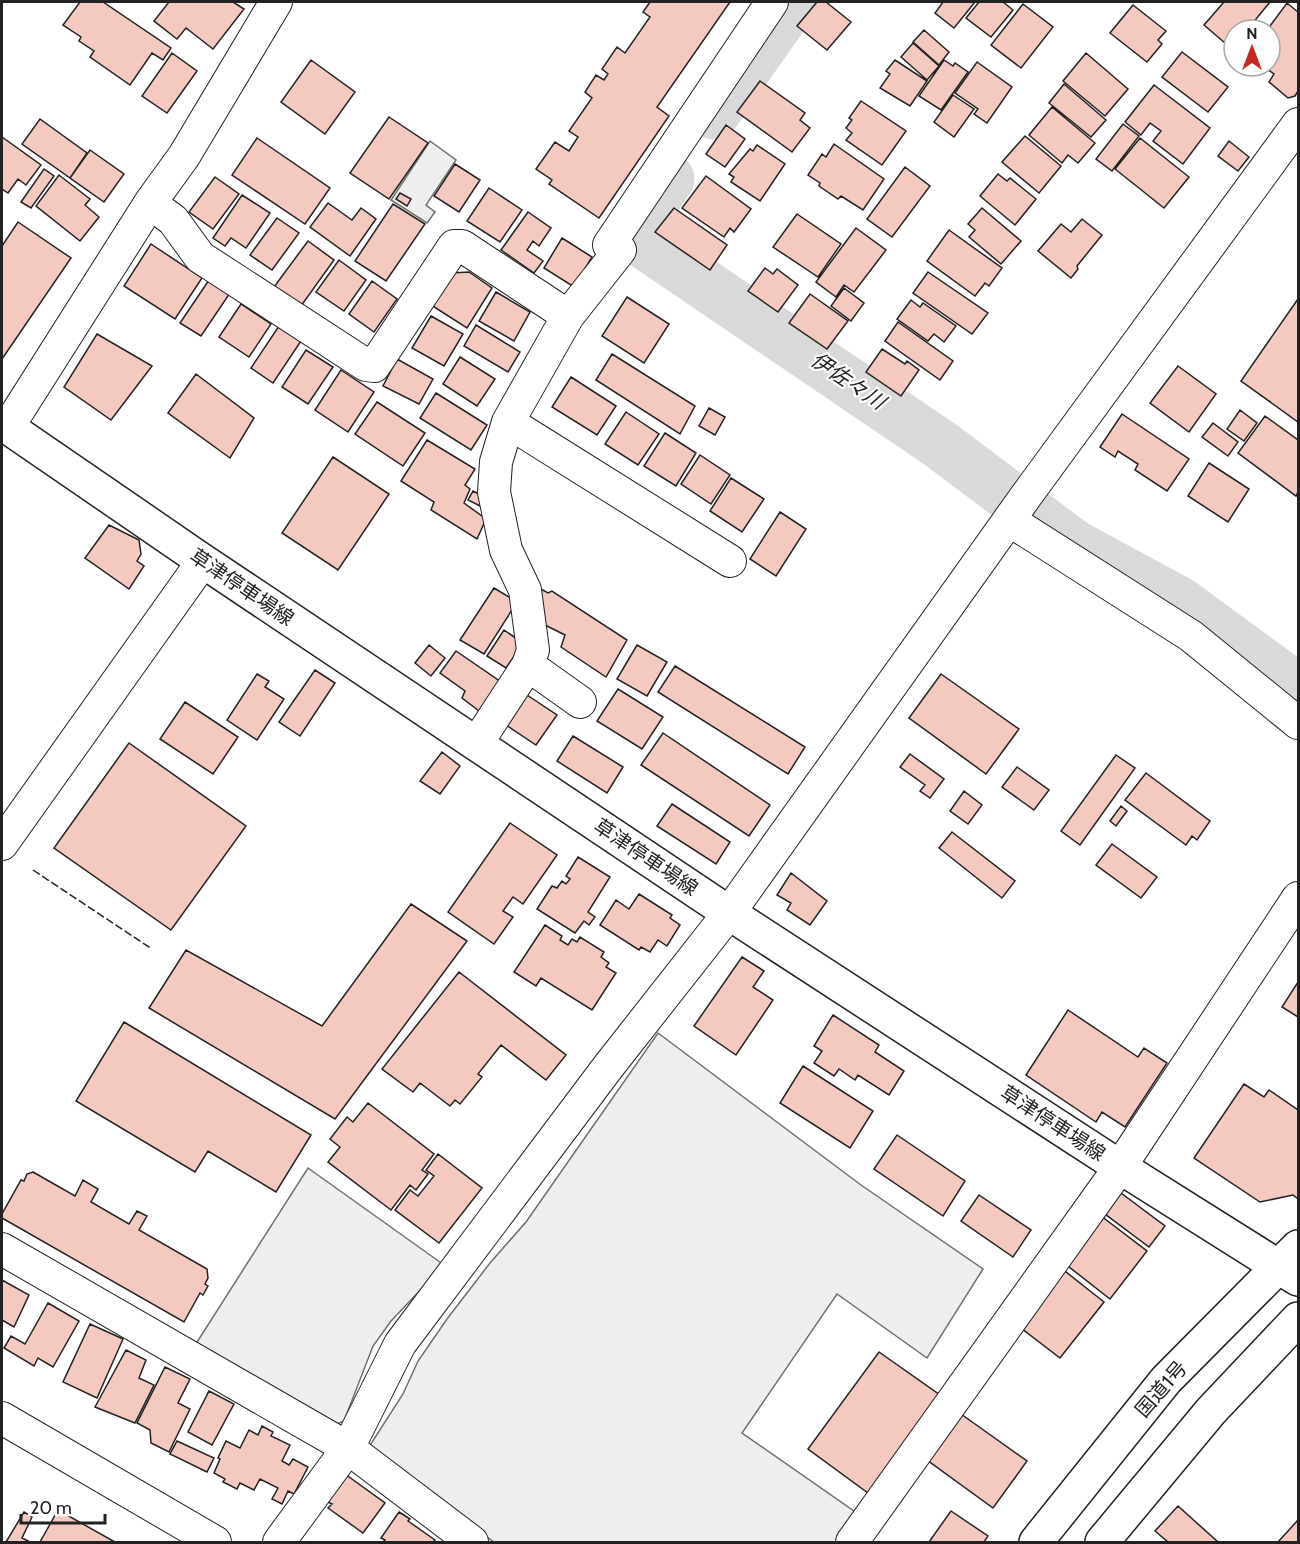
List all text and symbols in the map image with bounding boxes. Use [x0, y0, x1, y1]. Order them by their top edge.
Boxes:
north arrow [1222, 18, 1282, 78]
text: N [1246, 24, 1258, 43]
water label: 伊佐々川 [806, 347, 892, 416]
street label: 草津停車場線 [186, 543, 298, 631]
street label: 草津停車場線 [590, 813, 702, 901]
street label: 草津停車場線 [996, 1080, 1110, 1166]
street label: 国道1号 [1130, 1356, 1192, 1422]
scale bar [21, 1487, 105, 1525]
text: 20 m [30, 1497, 72, 1519]

